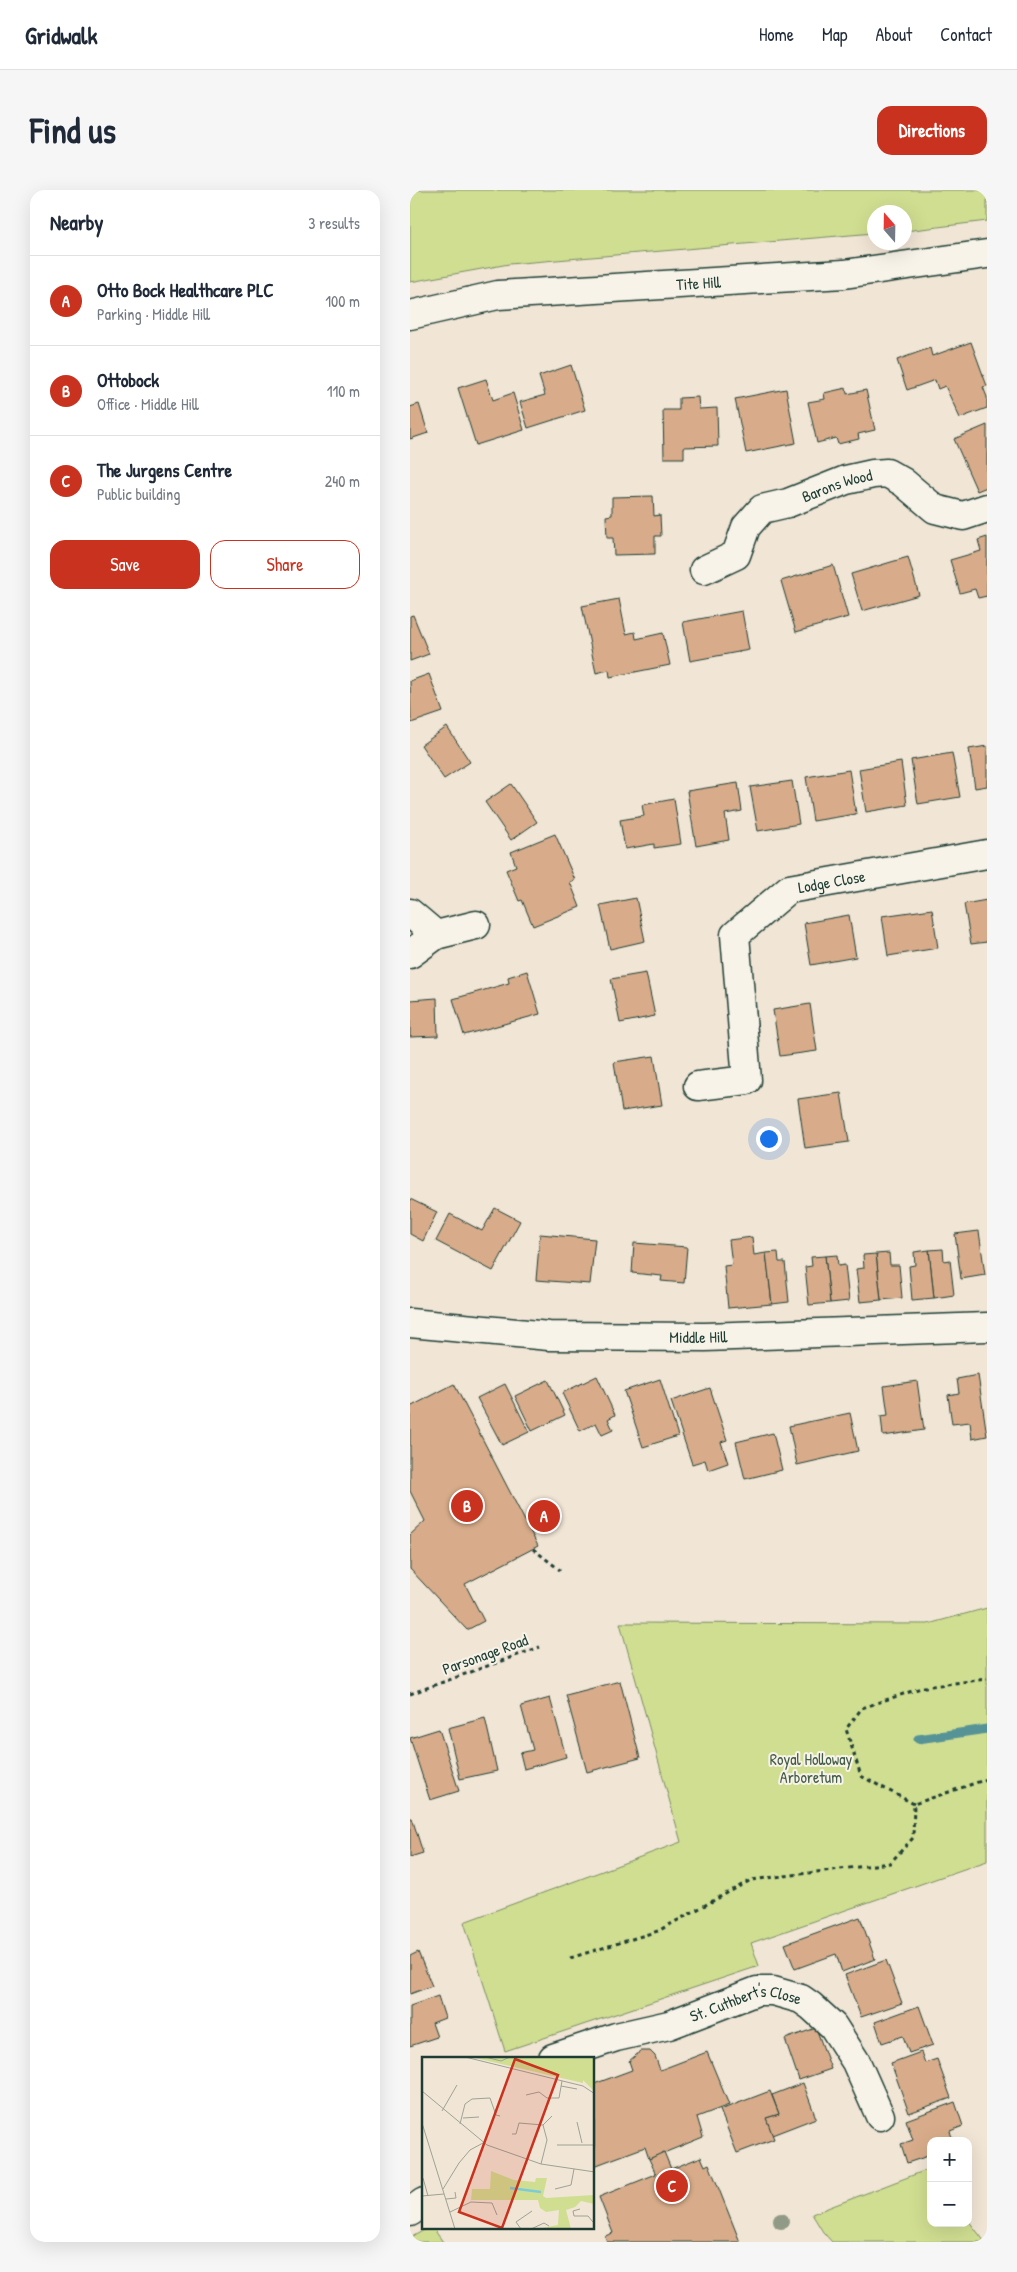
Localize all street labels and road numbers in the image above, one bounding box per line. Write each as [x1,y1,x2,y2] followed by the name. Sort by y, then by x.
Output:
[675,270,721,295] street label: Tite Hill
[798,464,874,507] street label: Barons Wood
[796,865,867,898] street label: Lodge Close
[669,1325,728,1348] street label: Middle Hill
[439,1628,531,1680] street label: Parsonage Road
[686,1980,805,2027] street label: St. Cuthbert's Close

